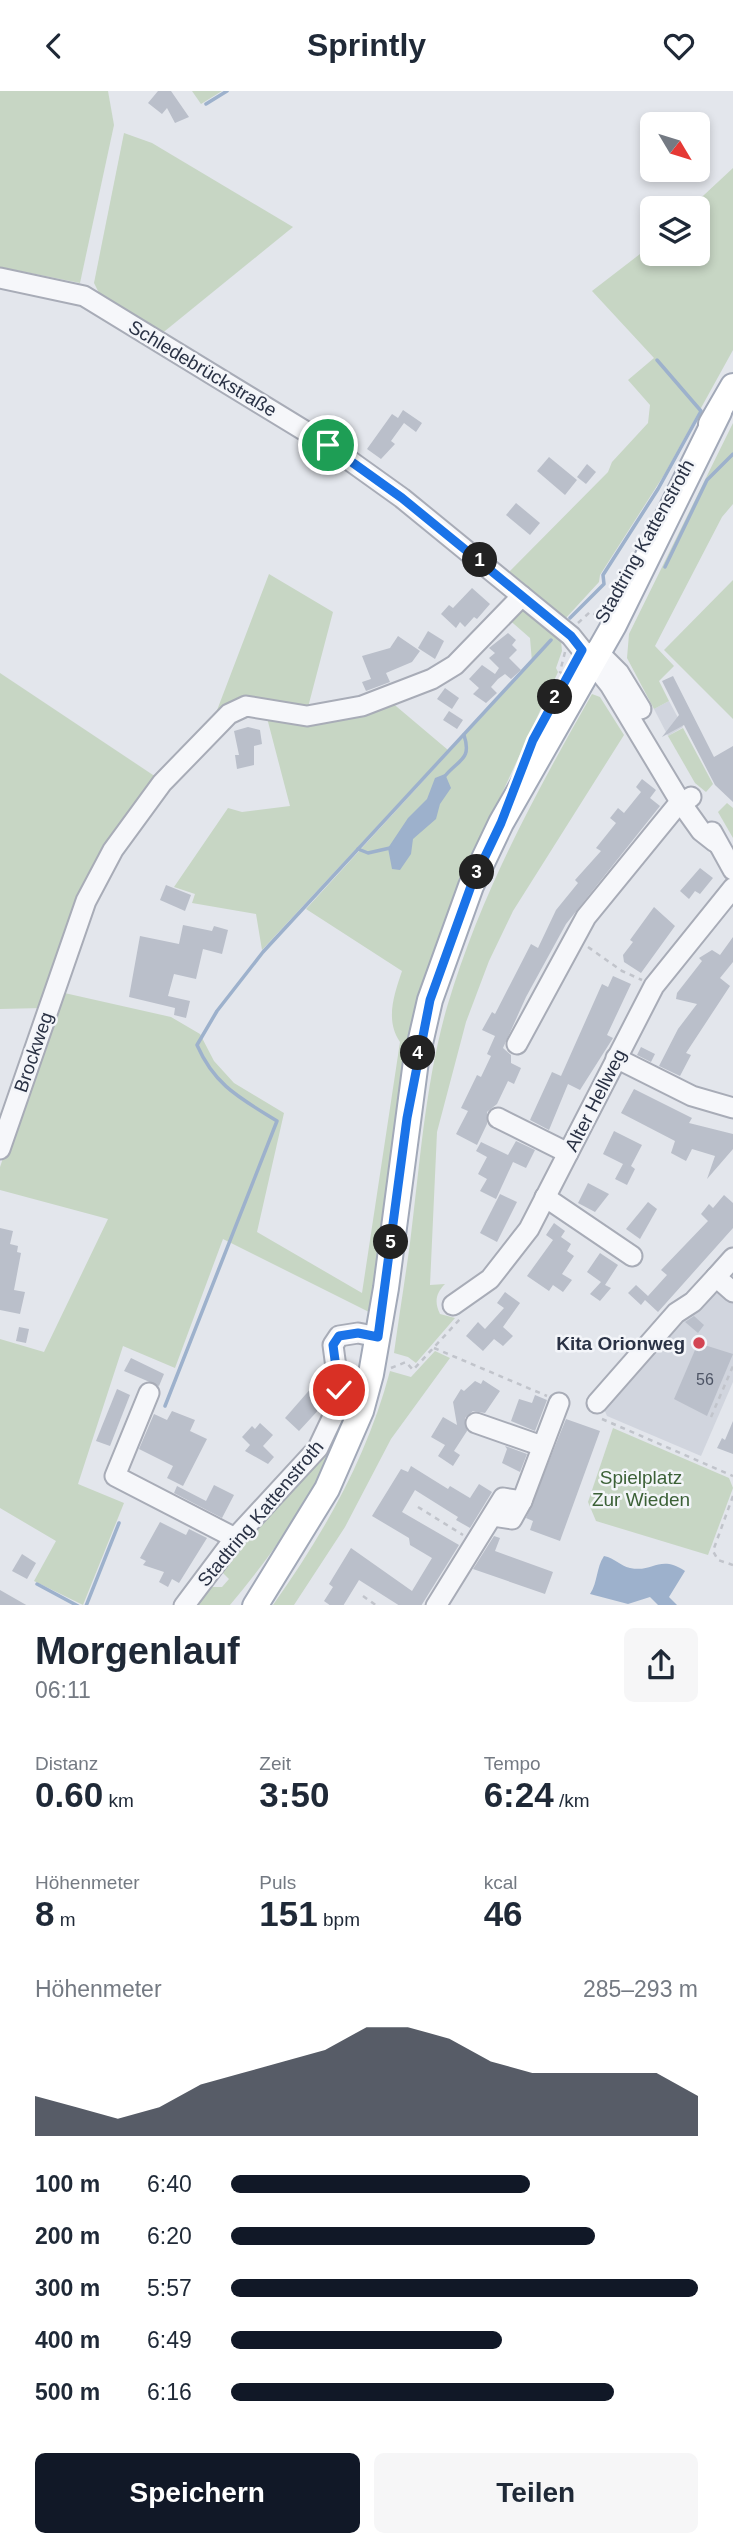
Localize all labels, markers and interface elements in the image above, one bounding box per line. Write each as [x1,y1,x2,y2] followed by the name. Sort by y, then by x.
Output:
[35,27,73,65] icon: back
[307,27,426,63] text: Sprintly
[660,27,698,65] icon: heart
[640,112,710,182] north arrow
[640,112,710,266] map controls
[640,196,710,266] button: layers
[125,316,281,421] street label: Schledebrückstraße
[298,415,358,475] pin
[309,426,347,464] icon: arrive
[591,456,698,627] street label: Stadtring Kattenstroth
[462,543,498,577] pin: 1
[474,549,485,570] text: 1
[538,679,572,715] pin: 2
[549,686,560,707] text: 2
[460,855,494,889] pin: 3
[471,861,482,882] text: 3
[10,1009,57,1095] street label: Brockweg
[400,1035,436,1070] pin: 4
[412,1042,423,1063] text: 4
[561,1046,630,1155] street label: Alter Hellweg
[374,1225,408,1259] pin: 5
[385,1231,396,1252] text: 5
[556,1333,685,1354] place label: Kita Orionweg
[691,1335,707,1351] marker: Kita Orionweg
[309,1360,369,1420] pin
[320,1371,358,1409] icon: check
[696,1371,714,1388] house number: 56
[193,1436,327,1590] street label: Stadtring Kattenstroth
[592,1467,690,1510] park label: Spielplatz Zur Wieden
[624,1628,698,1702] button: share
[35,1630,240,1672] text: Morgenlauf
[35,1677,91,1703] text: 06:11
[35,1753,98,1774] text: Distanz
[259,1753,291,1774] text: Zeit
[484,1753,541,1774] text: Tempo
[35,1775,103,1814] text: 0.60
[259,1775,329,1814] text: 3:50
[484,1775,554,1814] text: 6:24
[103,1790,134,1811] text: km
[554,1790,590,1811] text: /km
[35,1872,140,1893] text: Höhenmeter
[259,1872,296,1893] text: Puls
[484,1872,517,1893] text: kcal
[35,1894,54,1933] text: 8
[259,1894,318,1933] text: 151
[484,1894,523,1933] text: 46
[54,1909,76,1930] text: m
[318,1909,360,1930] text: bpm
[35,1976,162,2002] text: Höhenmeter
[583,1976,698,2002] text: 285–293 m
[35,2171,100,2197] text: 100 m
[147,2171,192,2197] text: 6:40
[35,2223,100,2249] text: 200 m
[147,2223,192,2249] text: 6:20
[35,2275,100,2301] text: 300 m
[147,2275,192,2301] text: 5:57
[35,2327,100,2353] text: 400 m
[147,2327,192,2353] text: 6:49
[35,2379,100,2405] text: 500 m
[147,2379,192,2405] text: 6:16
[35,2453,360,2533] button: Speichern
[374,2453,698,2533] button: Teilen

